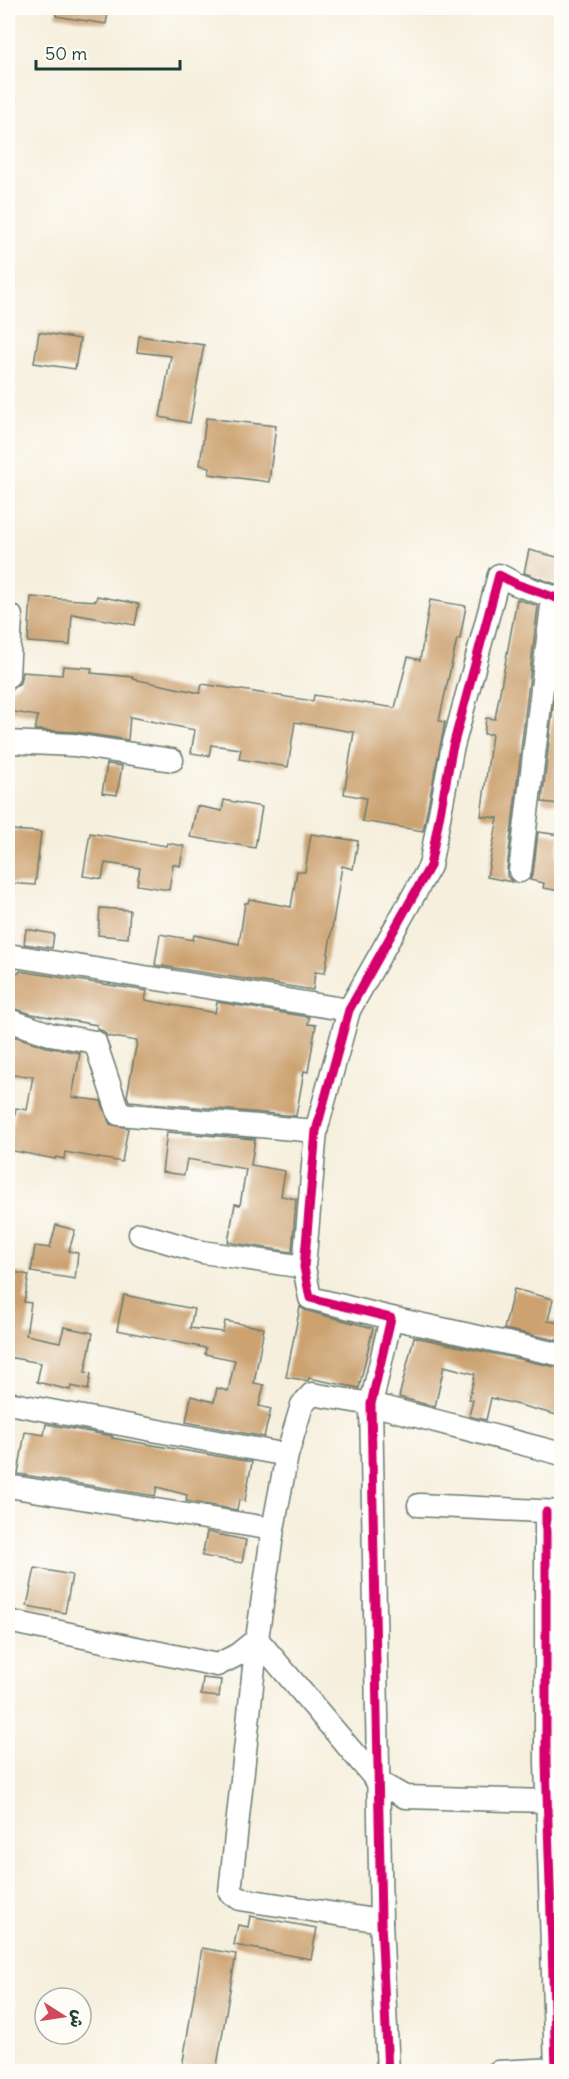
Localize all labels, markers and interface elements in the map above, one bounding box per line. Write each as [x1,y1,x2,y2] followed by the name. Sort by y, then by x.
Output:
[36,33,180,71] scale bar
[45,42,87,65] text: 50 m
[33,1986,93,2046] north arrow
[66,2008,89,2030] text: ش

